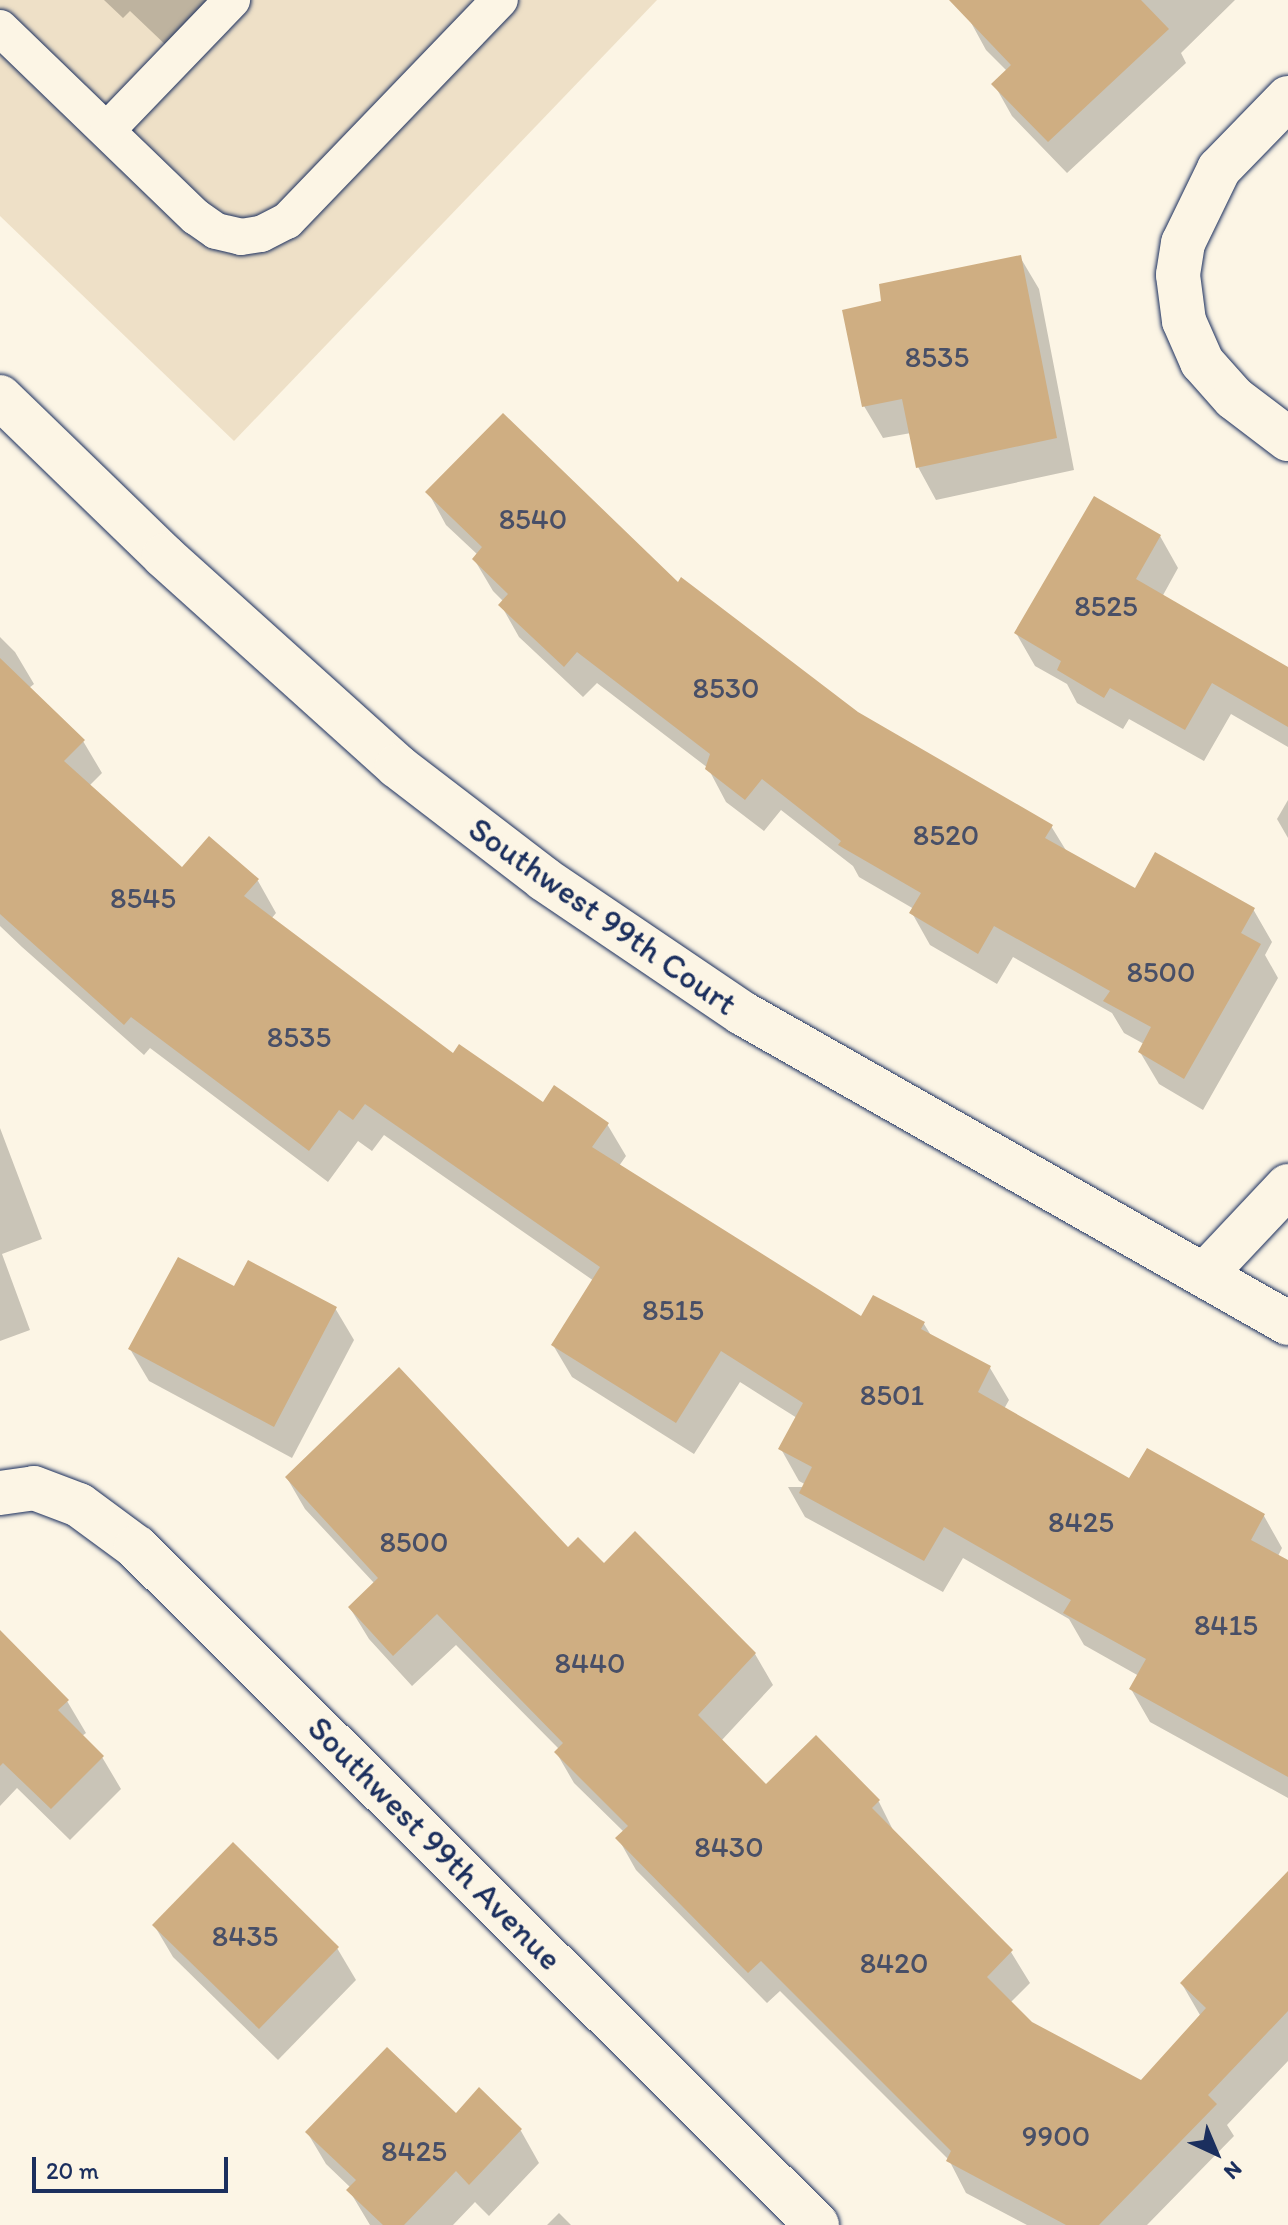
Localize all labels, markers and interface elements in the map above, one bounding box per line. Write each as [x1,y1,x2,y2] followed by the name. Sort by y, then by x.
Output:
[905,339,969,375] house number: 8535
[499,501,567,537] house number: 8540
[1074,588,1138,624] house number: 8525
[692,670,760,706] house number: 8530
[461,808,745,1024] street label: Southwest 99th Court
[913,817,979,853] house number: 8520
[110,880,176,916] house number: 8545
[1126,954,1196,990] house number: 8500
[267,1019,331,1055] house number: 8535
[642,1292,704,1328] house number: 8515
[860,1377,924,1413] house number: 8501
[1048,1504,1114,1540] house number: 8425
[379,1524,449,1560] house number: 8500
[1194,1607,1258,1643] house number: 8415
[555,1645,625,1681] house number: 8440
[300,1708,570,1978] street label: Southwest 99th Avenue
[694,1829,764,1865] house number: 8430
[212,1918,278,1954] house number: 8435
[860,1945,928,1981] house number: 8420
[1176,2113,1256,2193] north arrow
[1022,2118,1090,2154] house number: 9900
[381,2133,447,2169] house number: 8425
[36,2141,232,2191] scale bar
[46,2156,99,2185] text: 20 m
[1218,2156,1248,2185] text: N

